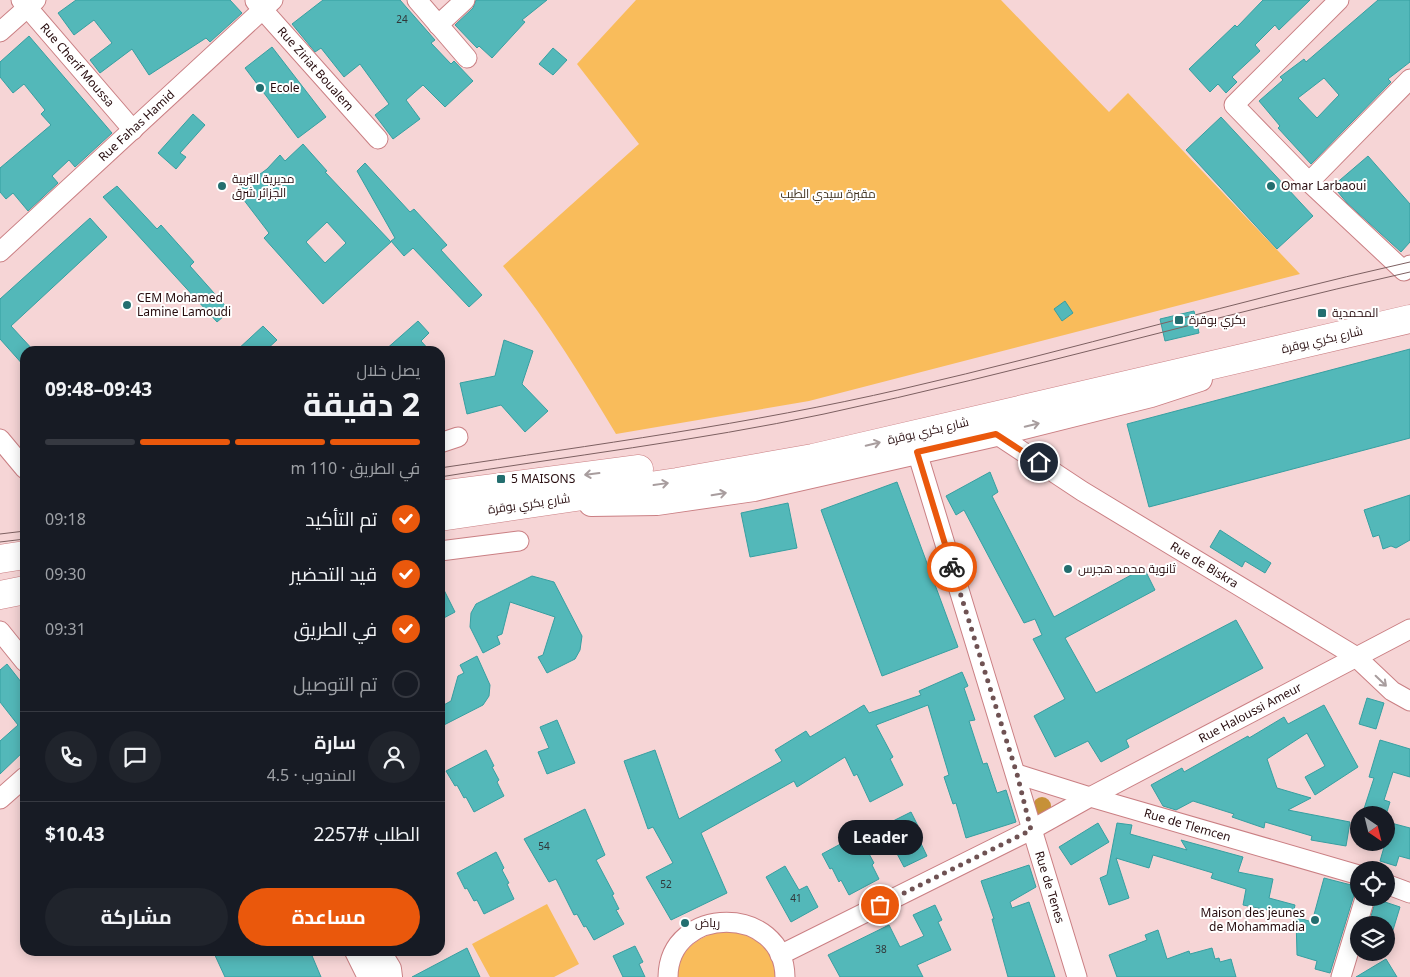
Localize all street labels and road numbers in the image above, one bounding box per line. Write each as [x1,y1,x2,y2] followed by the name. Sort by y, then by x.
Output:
[37,19,118,110] street label: Rue Cherif Moussa
[274,23,358,114] street label: Rue Ziriat Boualem
[95,86,178,165] street label: Rue Fahas Hamid
[1280,322,1365,359] street label: شارع بكري بوقرة
[886,413,971,450] street label: شارع بكري بوقرة
[487,489,572,520] street label: شارع بكري بوقرة
[1167,537,1242,592] street label: Rue de Biskra
[1196,678,1304,746] street label: Rue Haloussi Ameur
[1142,804,1233,845] street label: Rue de Tlemcen
[1031,849,1069,926] street label: Rue de Tenes

